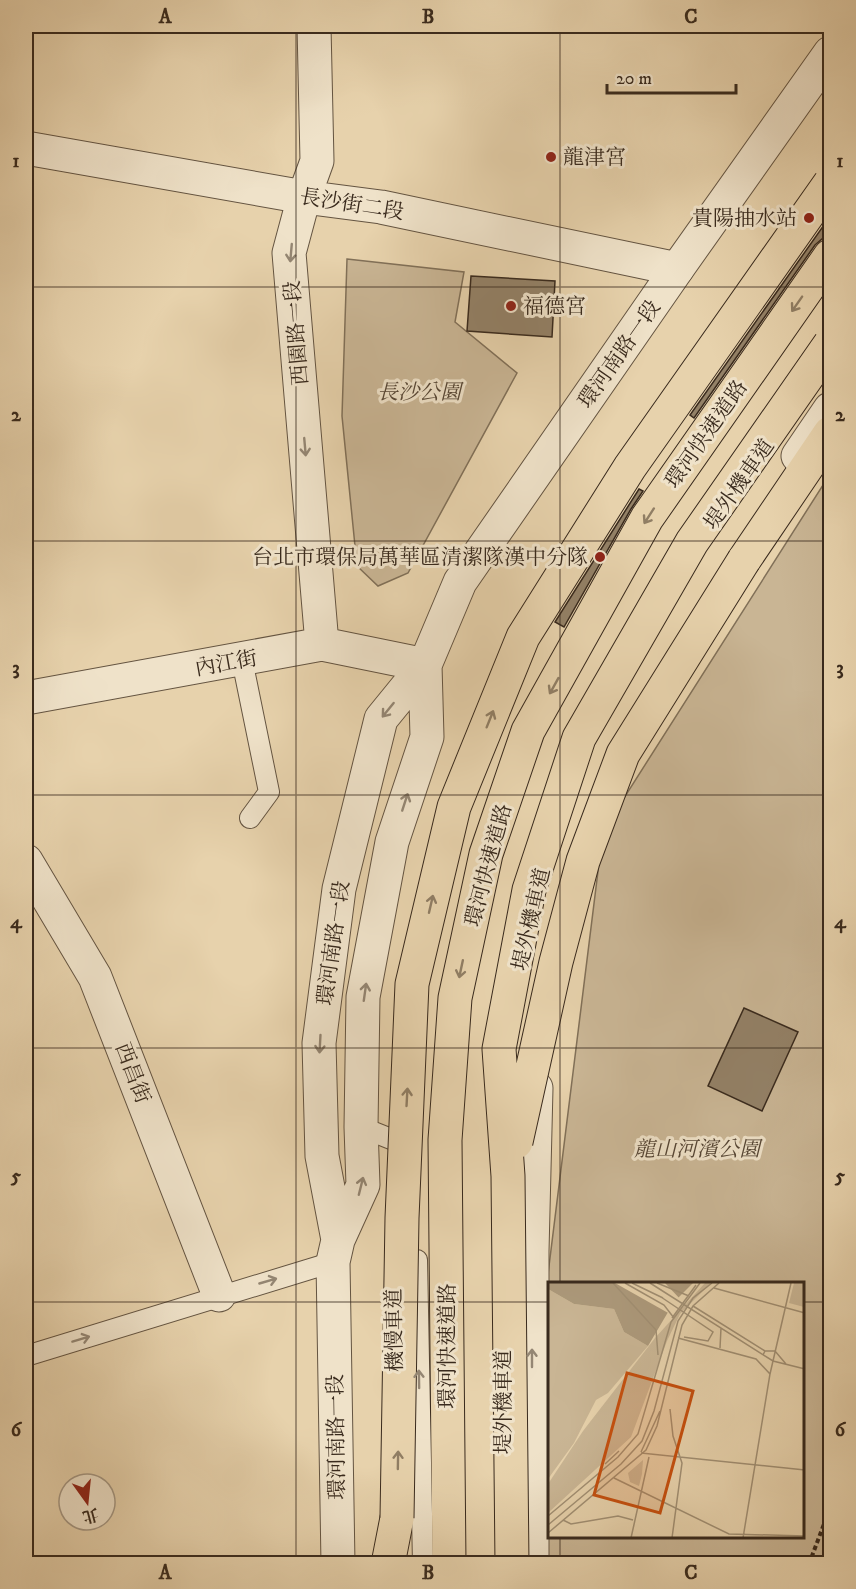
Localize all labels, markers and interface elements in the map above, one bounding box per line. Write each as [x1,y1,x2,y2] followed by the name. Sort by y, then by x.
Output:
[158,5,173,30] text: A
[422,5,434,30] text: B
[684,5,698,30] text: C
[607,57,736,95] scale bar
[616,68,652,90] text: 20 m
[563,145,626,171] place label: 龍津宮
[12,149,20,174] text: 1
[836,149,844,174] text: 1
[544,150,558,164] marker: 龍津宮
[298,184,406,226] street label: 長沙街二段
[692,206,797,232] place label: 貴陽抽水站
[802,211,816,225] marker: 貴陽抽水站
[285,243,296,263] one-way arrow
[279,279,315,386] street label: 西園路一段
[523,294,586,320] place label: 福德宮
[573,296,667,414] street label: 環河南路一段
[791,296,803,312] one-way arrow
[504,299,518,313] marker: 福德宮
[660,376,754,494] street label: 環河快速道路
[377,380,464,406] park label: 長沙公園
[11,403,22,428] text: 2
[835,403,846,428] text: 2
[699,434,781,535] street label: 堤外機車道
[300,437,311,457] one-way arrow
[643,507,655,523] one-way arrow
[252,545,588,571] place label: 台北市環保局萬華區清潔隊漢中分隊
[593,550,607,564] marker: 台北市環保局萬華區清潔隊漢中分隊
[193,646,259,682] street label: 內江街
[12,656,20,681] text: 3
[836,656,844,681] text: 3
[548,676,559,694] one-way arrow
[382,702,395,718] one-way arrow
[485,710,496,729] one-way arrow
[400,793,411,812] one-way arrow
[460,801,518,929] street label: 環河快速道路
[507,865,556,973] street label: 堤外機車道
[312,879,356,1007] street label: 環河南路一段
[425,895,437,914] one-way arrow
[10,910,23,935] text: 4
[834,910,847,935] text: 4
[455,959,466,979] one-way arrow
[359,983,370,1003] one-way arrow
[315,1033,326,1053] one-way arrow
[109,1039,155,1107] street label: 西昌街
[401,1088,412,1108] one-way arrow
[634,1137,763,1163] park label: 龍山河濱公園
[10,1164,21,1189] text: 5
[834,1164,845,1189] text: 5
[356,1177,367,1196] one-way arrow
[258,1275,277,1286] one-way arrow
[548,1282,805,1538] inset map
[435,1283,461,1409] street label: 環河快速道路
[381,1288,409,1372] street label: 機慢車道
[71,1333,90,1344] one-way arrow
[526,1349,538,1369] one-way arrow
[491,1350,517,1455] street label: 堤外機車道
[413,1370,425,1390] one-way arrow
[323,1374,351,1500] street label: 環河南路一段
[11,1418,23,1443] text: 6
[835,1418,847,1443] text: 6
[392,1450,404,1470] one-way arrow
[57,1472,117,1532] north arrow
[80,1504,101,1527] text: 北
[158,1561,173,1586] text: A
[422,1561,434,1586] text: B
[684,1561,698,1586] text: C

